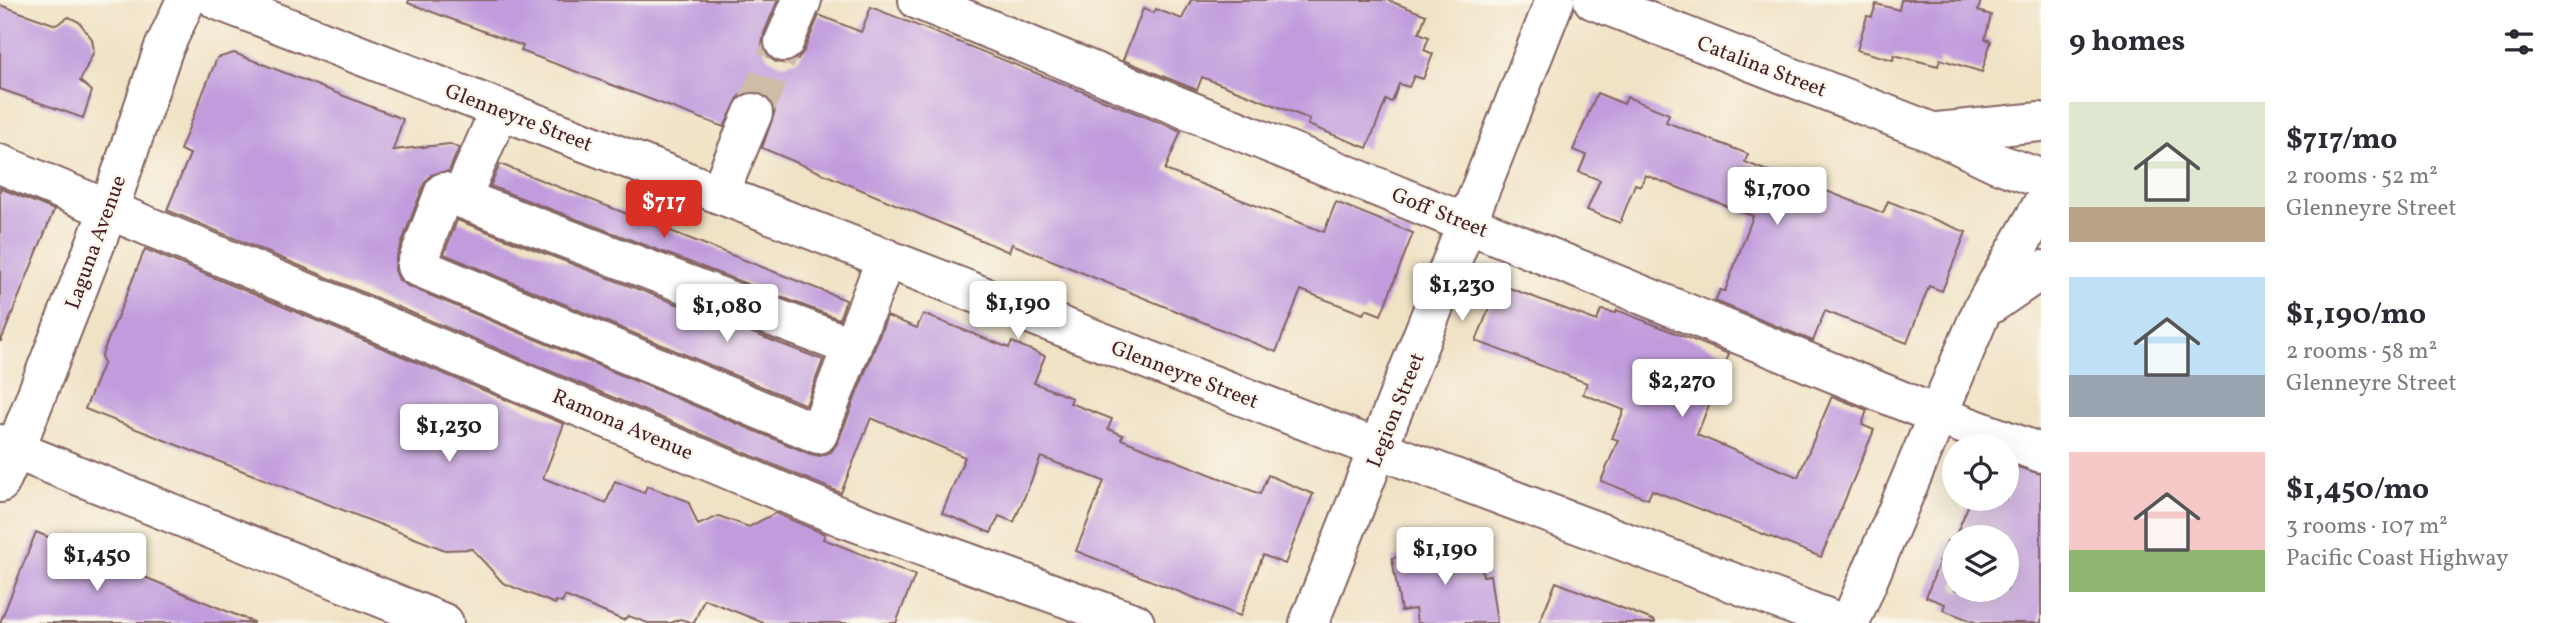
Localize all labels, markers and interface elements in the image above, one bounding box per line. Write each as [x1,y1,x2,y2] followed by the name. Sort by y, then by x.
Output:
[2069,21,2185,63] text: 9 homes
[2500,23,2538,61] icon: filters
[1693,29,1830,105] street label: Catalina Street
[441,77,596,160] street label: Glenneyre Street
[2286,119,2397,161] text: $717/mo
[2125,130,2209,214] icon: home
[2286,161,2438,193] text: 2 rooms · 52 m²
[1720,168,1834,227] pin: $1,700
[59,171,134,314] street label: Laguna Avenue
[1744,174,1810,206] text: $1,700
[623,180,705,240] pin: $717
[1387,181,1492,246] street label: Goff Street
[642,187,686,219] text: $717
[2286,193,2457,225] text: Glenneyre Street
[1405,264,1519,323] pin: $1,230
[1429,270,1495,302] text: $1,230
[961,282,1075,341] pin: $1,190
[670,284,784,344] pin: $1,080
[985,288,1051,320] text: $1,190
[692,291,762,323] text: $1,080
[2286,294,2426,336] text: $1,190/mo
[2125,305,2209,389] icon: home
[1107,334,1262,417] street label: Glenneyre Street
[2286,336,2437,368] text: 2 rooms · 58 m²
[1360,349,1433,472] street label: Legion Street
[1625,360,1739,419] pin: $2,270
[1648,366,1716,398] text: $2,270
[2286,368,2457,400] text: Glenneyre Street
[547,383,697,468] street label: Ramona Avenue
[392,405,506,464] pin: $1,230
[416,411,482,443] text: $1,230
[1942,434,2019,602] map controls
[1942,434,2019,511] button: locate
[2286,469,2429,511] text: $1,450/mo
[2125,480,2209,564] icon: home
[2286,511,2448,543] text: 3 rooms · 107 m²
[1942,525,2019,602] button: layers
[1388,528,1502,587] pin: $1,190
[40,534,154,593] pin: $1,450
[1412,534,1478,566] text: $1,190
[63,540,131,572] text: $1,450
[2286,543,2508,575] text: Pacific Coast Highway

